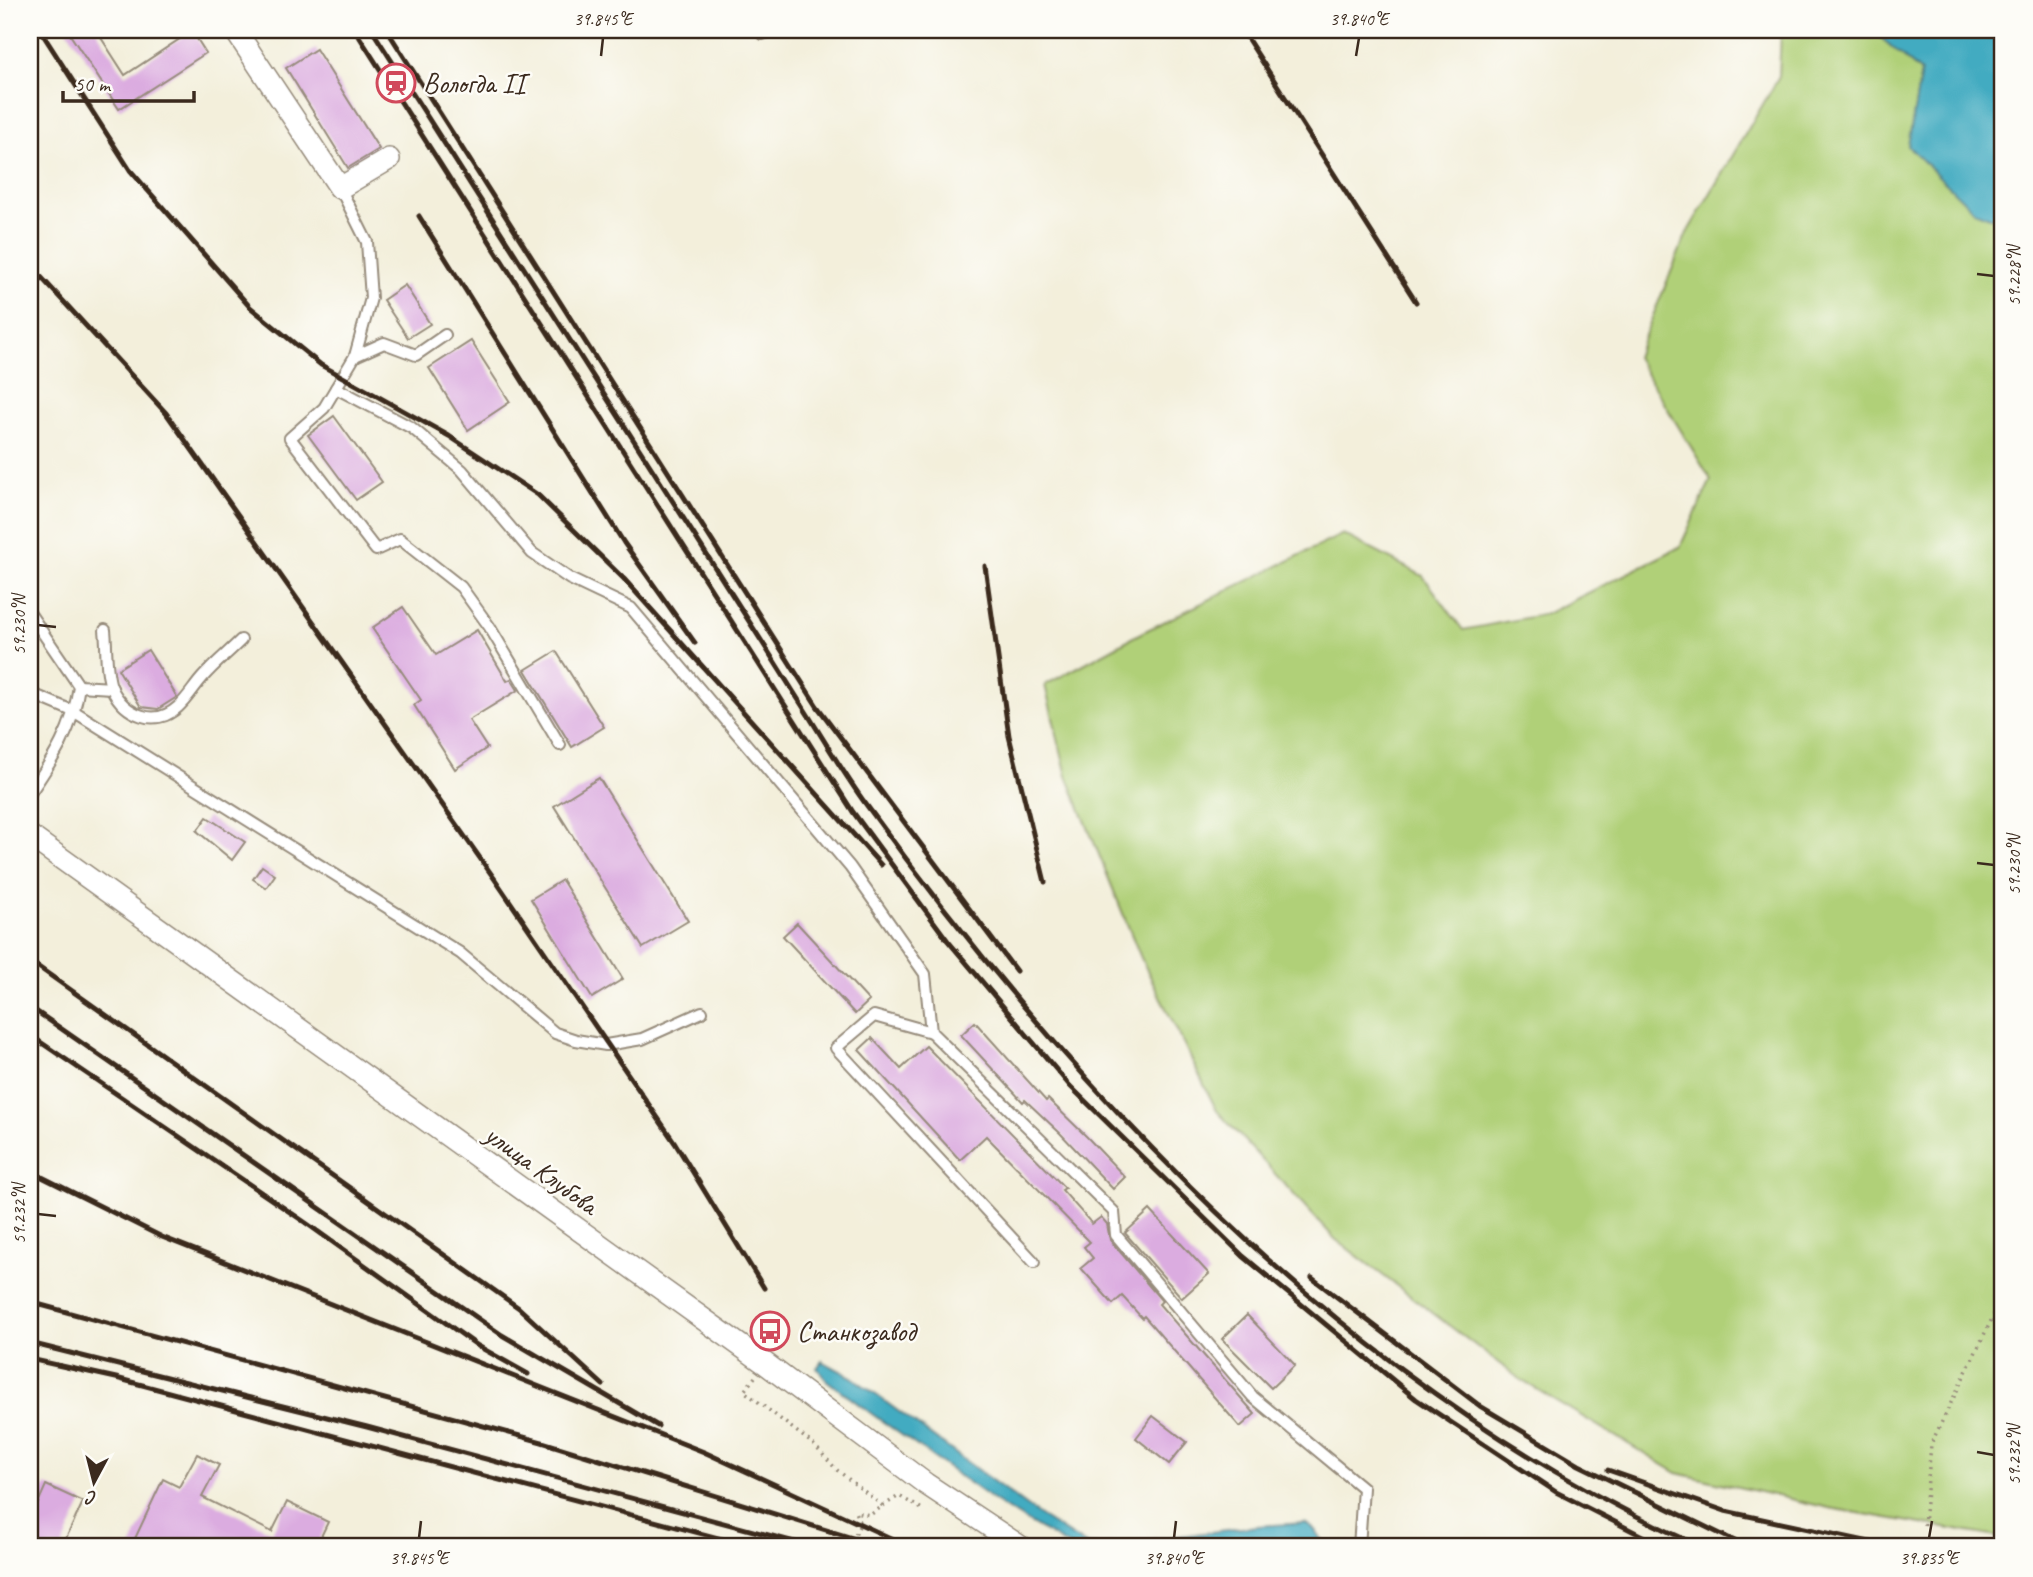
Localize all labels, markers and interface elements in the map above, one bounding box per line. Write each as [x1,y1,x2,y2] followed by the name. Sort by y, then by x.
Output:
[574,8,635,30] text: 39.845°E
[1330,8,1391,30] text: 39.840°E
[63,60,194,104] scale bar
[375,62,417,104] station icon: Вологда II
[423,66,531,101] place label: Вологда II
[74,71,112,97] text: 50 m
[2003,243,2025,306] text: 59.228°N
[8,592,30,655] text: 59.230°N
[2003,832,2025,895] text: 59.230°N
[477,1116,607,1224] street label: улица Клубова
[8,1181,30,1244] text: 59.232°N
[749,1310,791,1352] bus stop icon: Станкозавод
[797,1314,918,1350] place label: Станкозавод
[2003,1422,2025,1485] text: 59.232°N
[60,1448,130,1518] north arrow
[83,1485,98,1510] text: С
[390,1547,451,1569] text: 39.845°E
[1145,1547,1206,1569] text: 39.840°E
[1900,1547,1961,1569] text: 39.835°E

